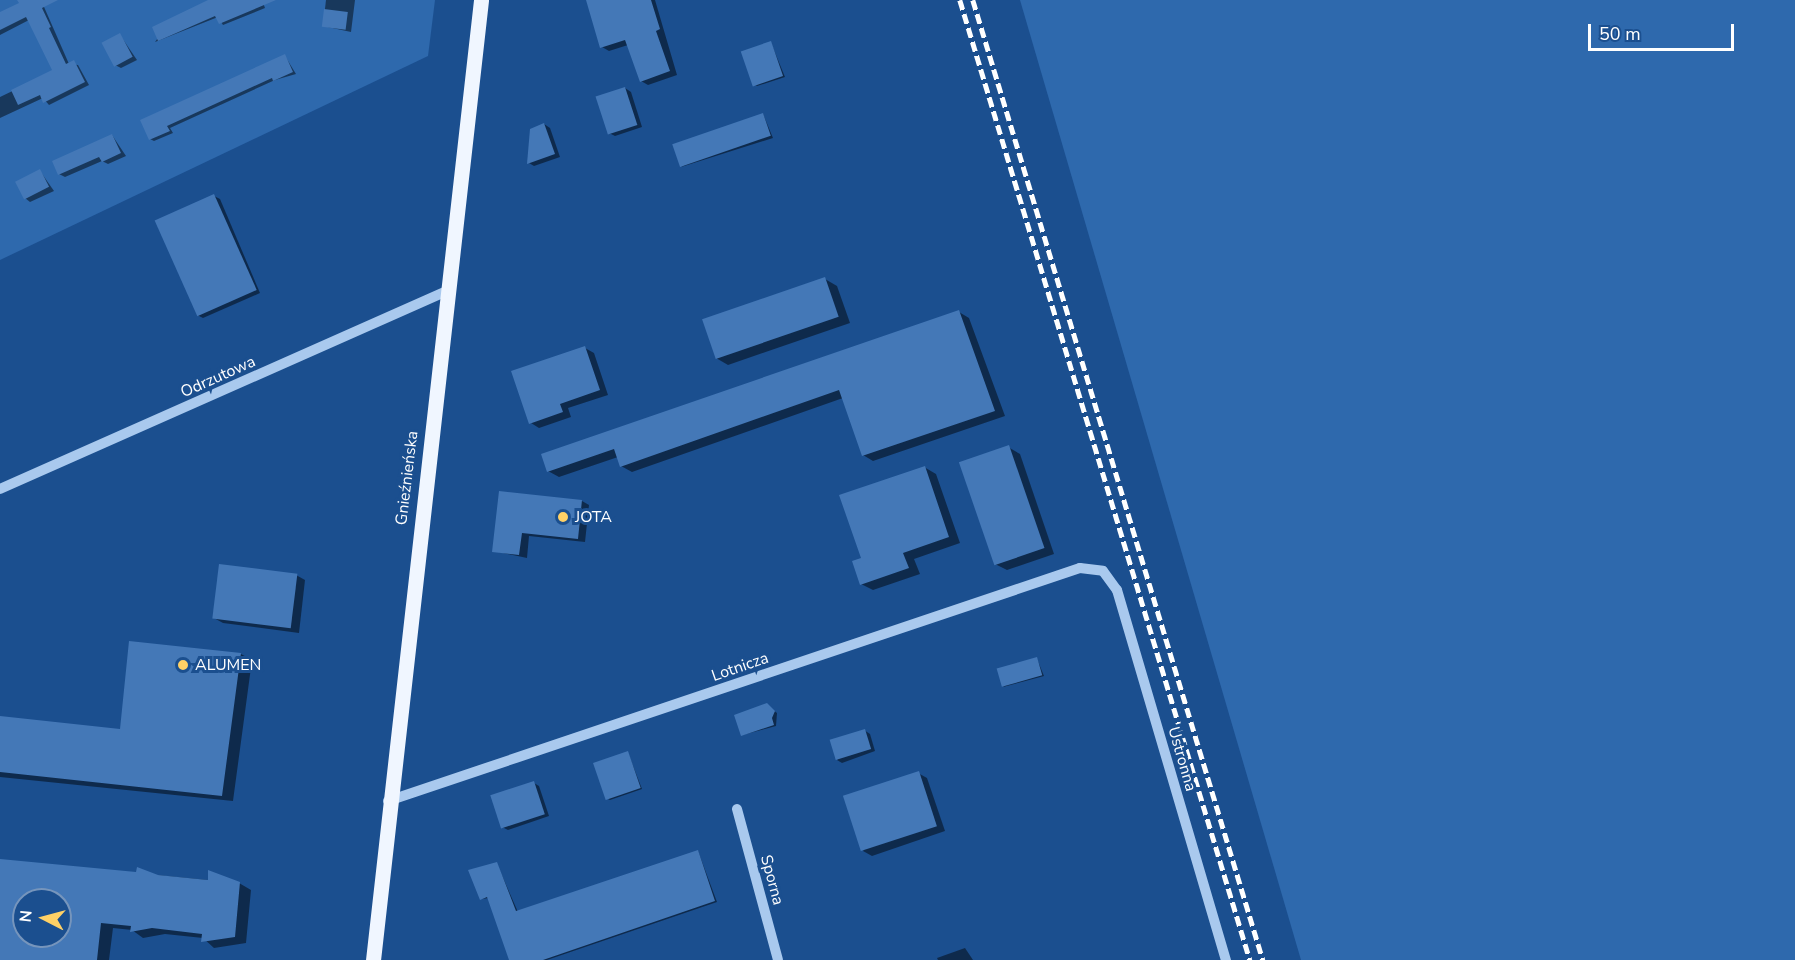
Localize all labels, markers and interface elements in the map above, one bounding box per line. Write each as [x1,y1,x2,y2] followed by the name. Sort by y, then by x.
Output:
[1591,12,1736,50] scale bar
[1599,22,1641,46] text: 50 m
[178,352,258,402] street label: Odrzutowa
[392,430,422,526] street label: Gnieźnieńska
[575,507,612,527] place label: JOTA
[556,510,570,524] marker: JOTA
[709,648,771,686] street label: Lotnicza
[195,655,261,675] place label: ALUMEN
[176,658,190,672] marker: ALUMEN
[1164,725,1200,793] street label: Ustronna
[756,853,788,907] street label: Sporna
[12,888,72,948] north arrow
[15,909,38,923] text: N

